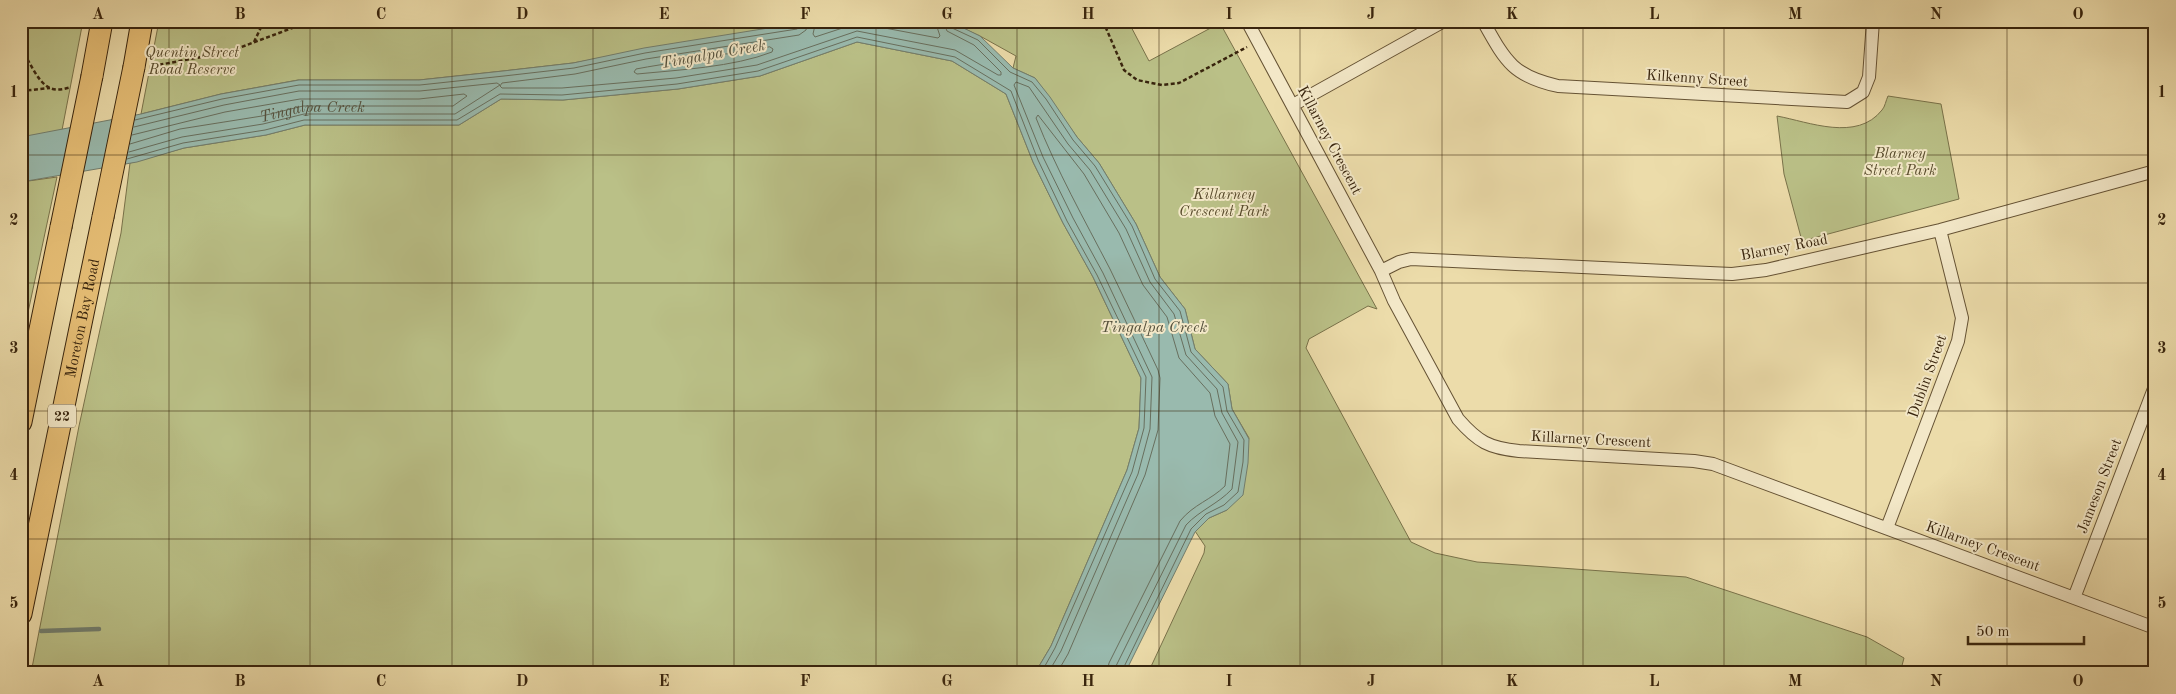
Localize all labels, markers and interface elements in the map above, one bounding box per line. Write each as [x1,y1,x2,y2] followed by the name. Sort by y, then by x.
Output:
[92,7,104,23] text: A
[234,7,246,23] text: B
[376,7,386,23] text: C
[516,7,528,23] text: D
[658,7,670,23] text: E
[800,7,811,23] text: F
[941,7,953,23] text: G
[1081,7,1095,23] text: H
[1225,7,1233,23] text: I
[1367,7,1376,23] text: J
[1506,7,1518,23] text: K
[1649,7,1660,23] text: L
[1788,7,1802,23] text: M
[1930,7,1943,23] text: N
[2072,7,2084,23] text: O
[659,38,767,72] water label: Tingalpa Creek
[145,46,239,78] park label: Quentin Street Road Reserve
[1645,68,1748,91] street label: Kilkenny Street
[1294,84,1364,197] street label: Killarney Crescent
[9,85,19,101] text: 1
[2157,85,2167,101] text: 1
[258,100,365,126] water label: Tingalpa Creek
[1864,147,1936,179] park label: Blarney Street Park
[1179,188,1269,220] park label: Killarney Crescent Park
[9,213,19,229] text: 2
[2157,213,2167,229] text: 2
[1739,233,1829,264] street label: Blarney Road
[64,257,103,379] street label: Moreton Bay Road
[1101,320,1207,336] water label: Tingalpa Creek
[1906,333,1950,420] street label: Dublin Street
[9,341,19,357] text: 3
[2157,341,2167,357] text: 3
[48,404,76,428] road number: 22
[1530,430,1652,451] street label: Killarney Crescent
[2075,437,2125,536] street label: Jameson Street
[9,468,19,484] text: 4
[2157,468,2167,484] text: 4
[1923,520,2042,575] street label: Killarney Crescent
[9,596,19,612] text: 5
[2157,596,2167,612] text: 5
[1968,614,2085,646] scale bar
[1976,625,2010,640] text: 50 m
[92,674,104,690] text: A
[234,674,246,690] text: B
[376,674,386,690] text: C
[516,674,528,690] text: D
[658,674,670,690] text: E
[800,674,811,690] text: F
[941,674,953,690] text: G
[1081,674,1095,690] text: H
[1225,674,1233,690] text: I
[1367,674,1376,690] text: J
[1506,674,1518,690] text: K
[1649,674,1660,690] text: L
[1788,674,1802,690] text: M
[1930,674,1943,690] text: N
[2072,674,2084,690] text: O

